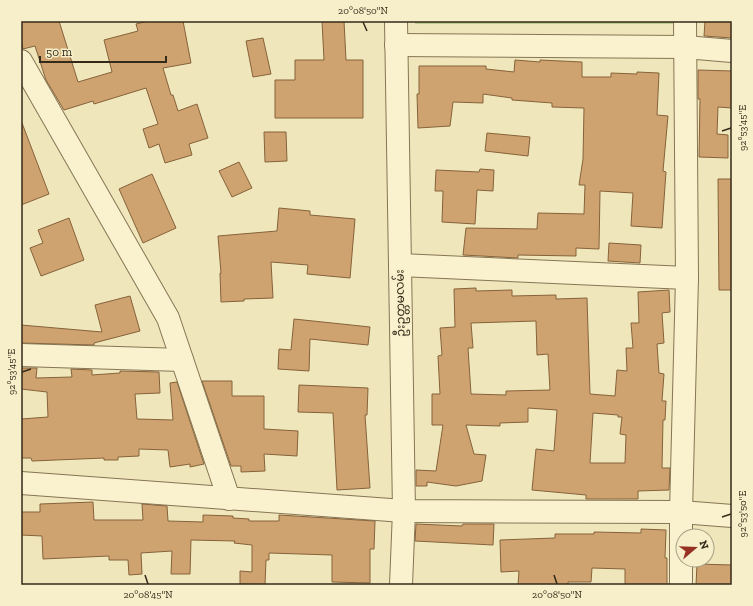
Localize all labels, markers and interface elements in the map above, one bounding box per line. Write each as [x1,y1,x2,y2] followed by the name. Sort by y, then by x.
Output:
[338,5,389,17] text: 20°08'50"N
[40,38,166,64] scale bar
[46,45,73,59] text: 50 m
[737,105,749,151] text: 92°53'45"E
[390,269,411,337] street label: ဦးဥတ္တမလမ်း
[6,349,18,395] text: 92°53'45"E
[737,490,749,537] text: 92°53'50"E
[675,528,715,568] north arrow
[696,539,712,552] text: N
[123,589,173,601] text: 20°08'45"N
[532,589,583,601] text: 20°08'50"N

